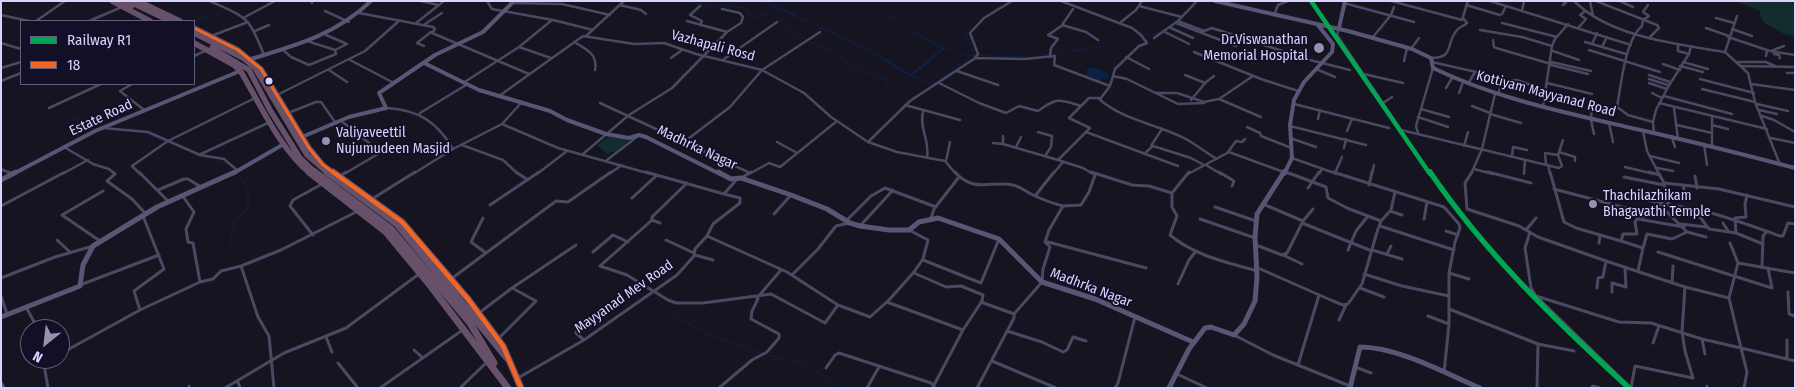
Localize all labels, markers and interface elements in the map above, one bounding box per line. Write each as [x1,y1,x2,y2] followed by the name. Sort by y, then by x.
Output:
[20,20,195,85] legend
[669,27,757,65] street label: Vazhapali Rosd
[67,31,131,49] text: Railway R1
[1203,32,1308,64] place label: Dr.Viswanathan Memorial Hospital
[1312,41,1326,55] marker: Dr.Viswanathan Memorial Hospital
[67,56,80,74] text: 18
[1474,67,1618,121] street label: Kottiyam Mayyanad Road
[264,76,274,86] unlabelled marker
[67,96,135,140] street label: Estate Road
[654,122,740,174] street label: Madhrka Nagar
[336,125,450,158] place label: Valiyaveettil Nujumudeen Masjid
[320,135,332,147] marker: Valiyaveettil Nujumudeen Masjid
[1603,188,1711,220] place label: Thachilazhikam Bhagavathi Temple
[1587,198,1599,210] marker: Thachilazhikam Bhagavathi Temple
[572,257,676,337] street label: Mayyanad Mev Road
[1048,265,1134,311] street label: Madhrka Nagar
[20,319,70,369] north arrow
[30,347,46,366] text: N

